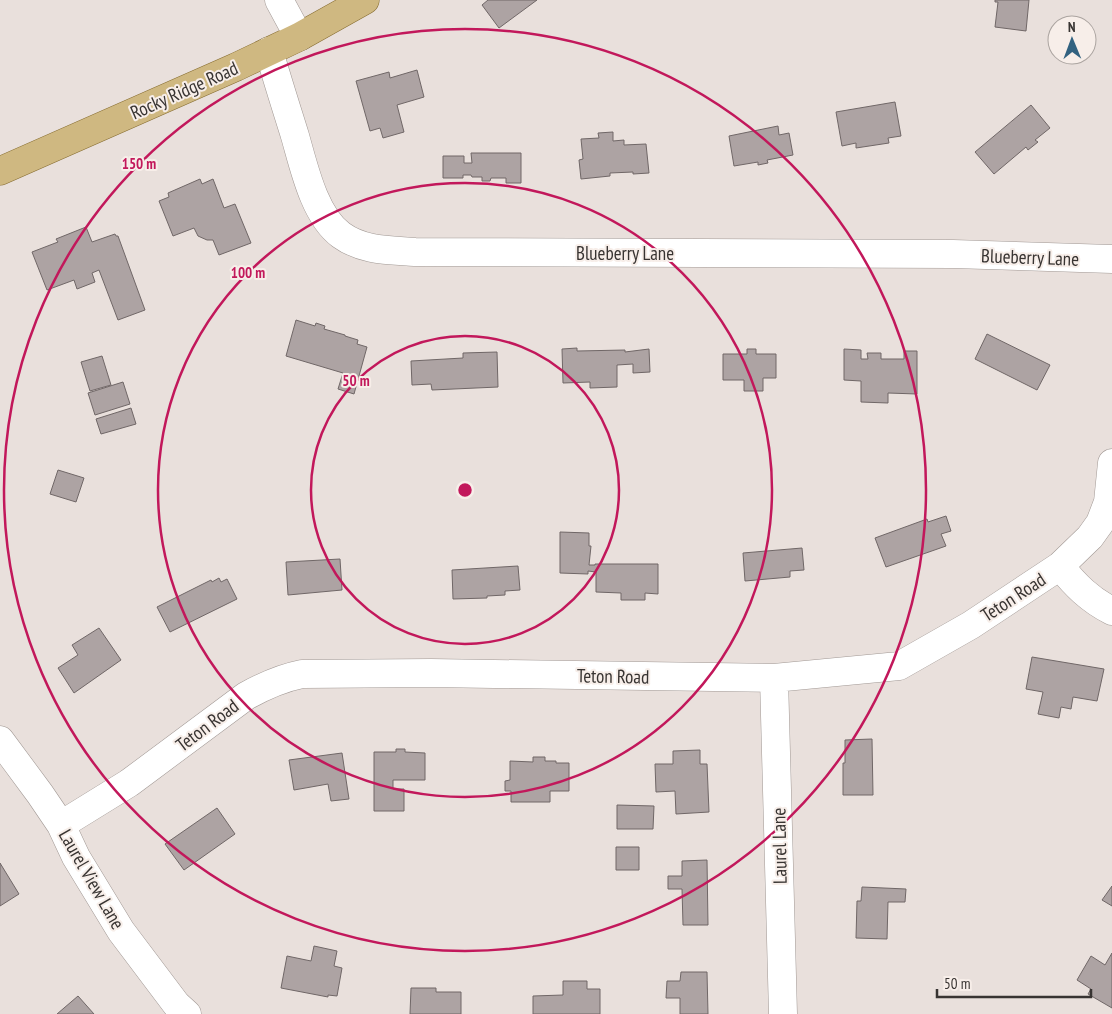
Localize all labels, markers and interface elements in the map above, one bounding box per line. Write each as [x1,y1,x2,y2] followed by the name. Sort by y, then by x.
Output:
[1047,15,1097,65] north arrow
[1068,18,1076,36] text: N
[126,56,242,124] street label: Rocky Ridge Road
[122,154,156,173] text: 150 m
[576,241,674,265] street label: Blueberry Lane
[981,243,1080,271] street label: Blueberry Lane
[231,263,265,282] text: 100 m
[342,371,370,390] text: 50 m
[456,481,474,499] centre of rings
[976,567,1050,627] street label: Teton Road
[577,663,649,689] street label: Teton Road
[171,694,243,756] street label: Teton Road
[766,807,792,884] street label: Laurel Lane
[54,825,130,933] street label: Laurel View Lane
[937,966,1091,998] scale bar
[944,974,970,993] text: 50 m

